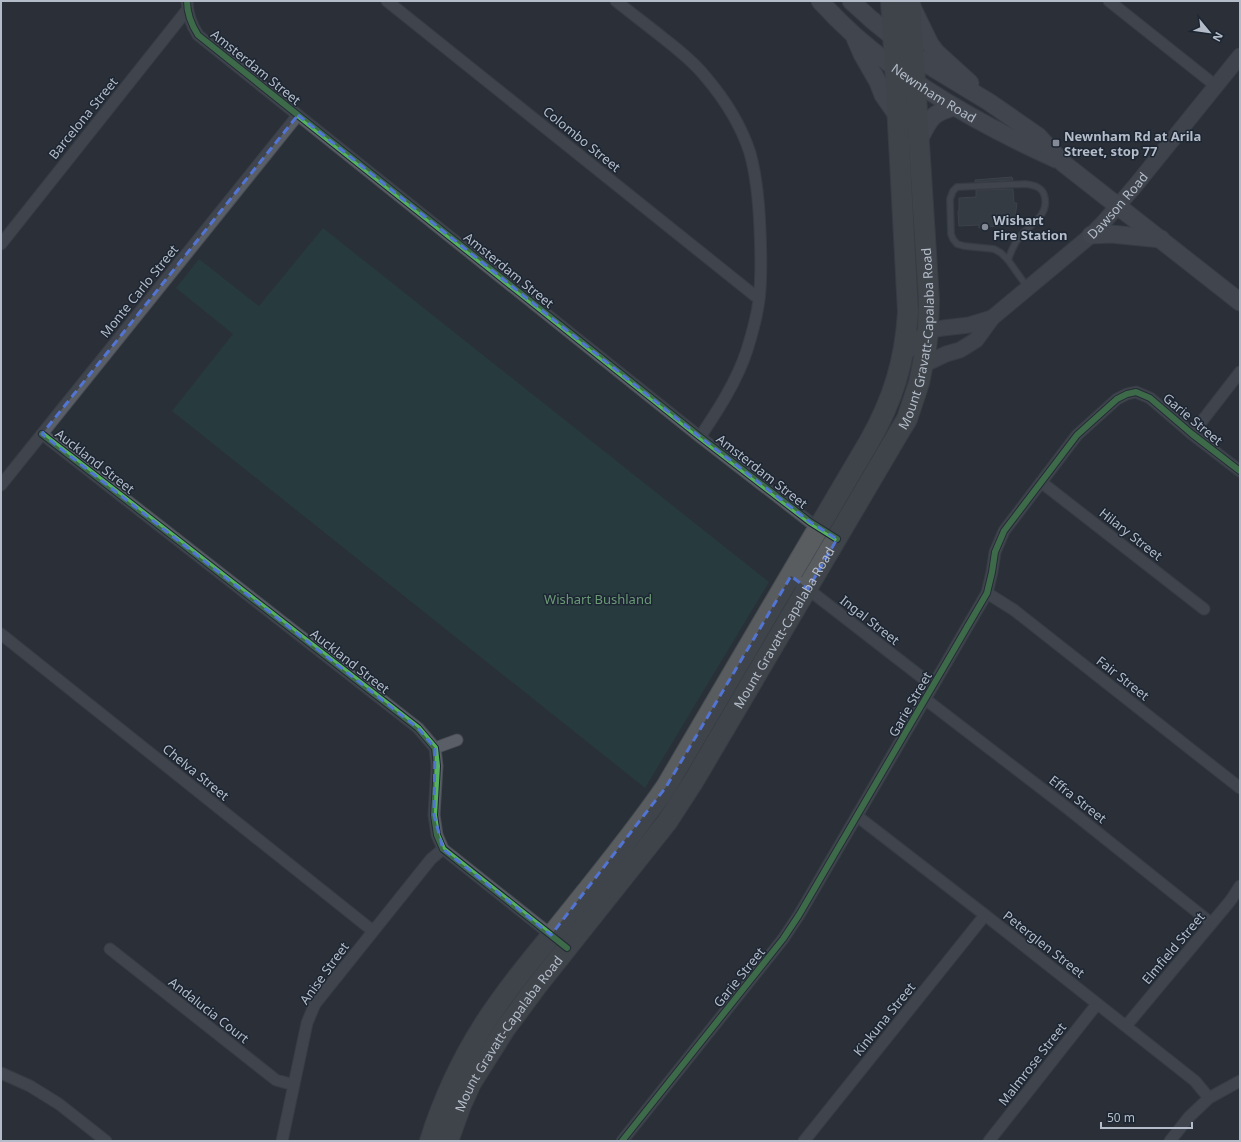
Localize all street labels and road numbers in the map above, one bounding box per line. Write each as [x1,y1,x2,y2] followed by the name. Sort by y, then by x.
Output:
[207,25,305,109] street label: Amsterdam Street
[888,59,980,127] street label: Newnham Road
[44,73,122,163] street label: Barcelona Street
[539,102,625,176] street label: Colombo Street
[1083,168,1152,243] street label: Dawson Road
[460,228,558,312] street label: Amsterdam Street
[96,240,182,341] street label: Monte Carlo Street
[894,247,938,433] street label: Mount Gravatt-Capalaba Road
[1159,389,1227,449] street label: Garie Street
[52,424,139,498] street label: Auckland Street
[713,430,811,512] street label: Amsterdam Street
[1096,504,1166,564] street label: Hilary Street
[729,544,839,712] street label: Mount Gravatt-Capalaba Road
[837,591,904,649] street label: Ingal Street
[307,624,394,698] street label: Auckland Street
[1093,652,1153,704] street label: Fair Street
[884,668,936,740] street label: Garie Street
[159,740,233,805] street label: Chelva Street
[1046,771,1111,827] street label: Effra Street
[1000,906,1089,982] street label: Peterglen Street
[1138,908,1209,988] street label: Elmfield Street
[295,938,353,1008] street label: Anise Street
[709,943,769,1011] street label: Garie Street
[450,952,567,1114] street label: Mount Gravatt-Capalaba Road
[165,973,253,1047] street label: Andalucia Court
[849,978,919,1059] street label: Kinkuna Street
[994,1019,1070,1109] street label: Malmrose Street

